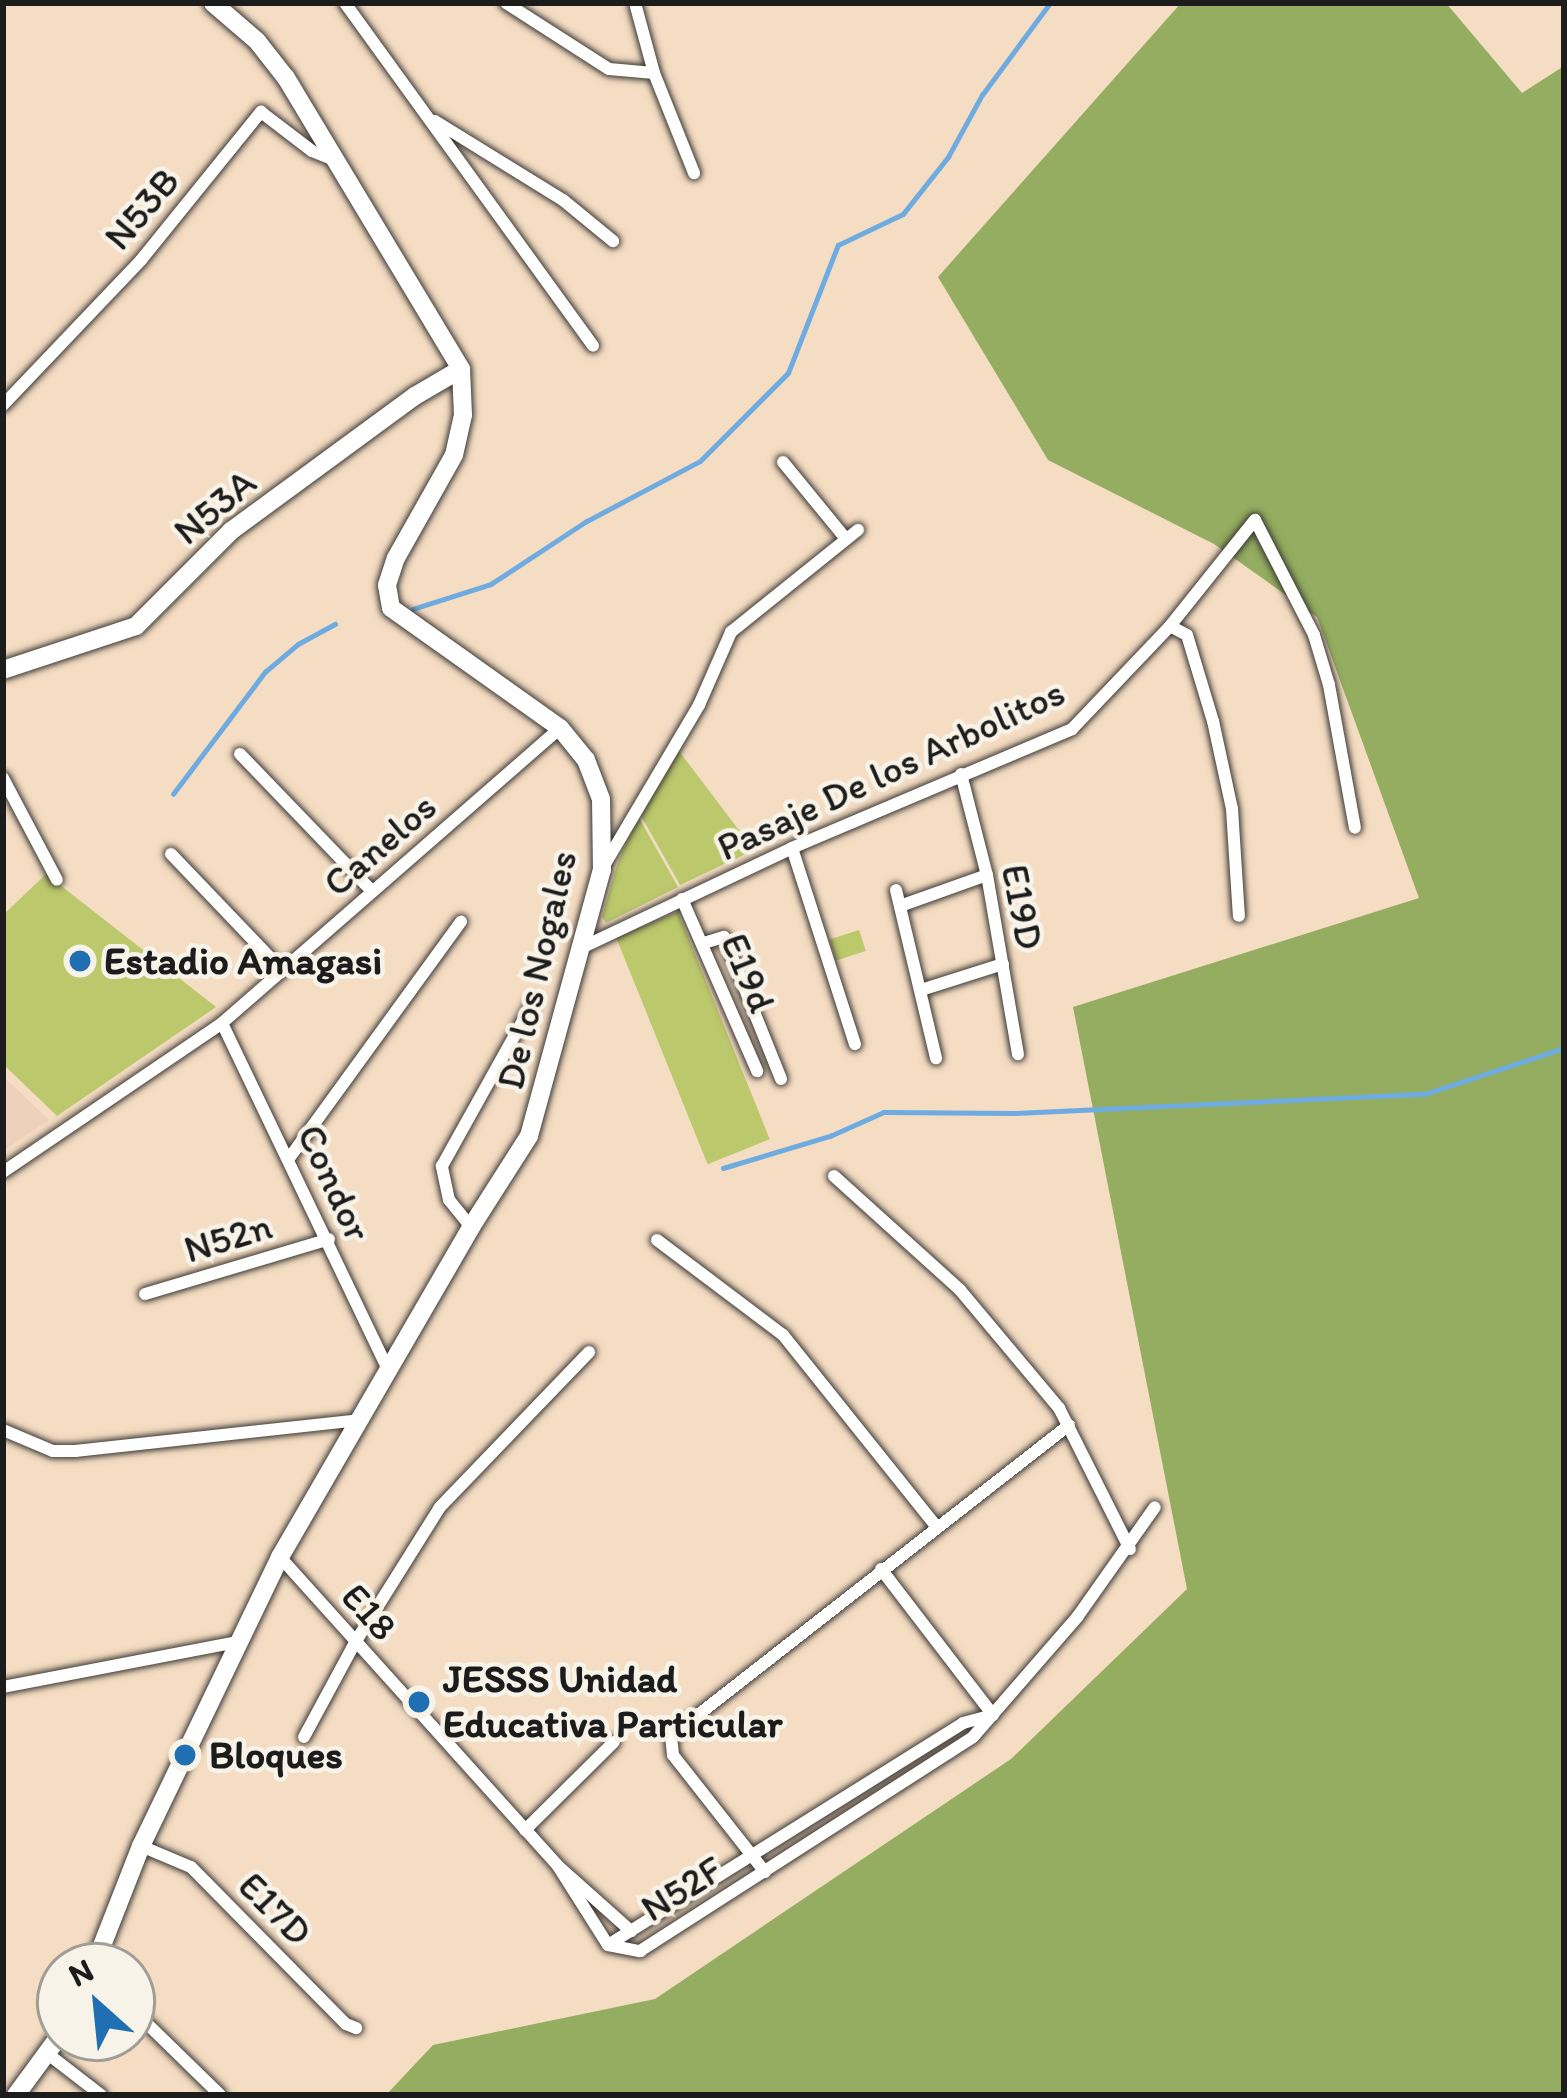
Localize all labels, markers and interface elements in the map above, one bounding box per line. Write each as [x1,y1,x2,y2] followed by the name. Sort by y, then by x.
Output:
[94,158,190,260] street label: N53B
[164,459,266,555] street label: N53A
[709,669,1073,871] street label: Pasaje De los Arbolitos
[314,783,446,907] street label: Canelos
[487,846,587,1094] street label: De los Nogales
[991,860,1053,954] street label: E19D
[711,926,785,1020] street label: E19d
[104,938,382,984] place label: Estadio Amagasi
[67,948,93,974] marker: Estadio Amagasi
[287,1117,381,1249] street label: Condor
[178,1203,278,1273] street label: N52n
[331,1574,407,1650] street label: E18
[443,1657,784,1748] place label: JESSS Unidad Educativa Particular
[406,1689,432,1715] marker: JESSS Unidad Educativa Particular
[209,1732,343,1778] place label: Bloques
[172,1742,198,1768] marker: Bloques
[632,1846,732,1932] street label: N52F
[228,1862,322,1956] street label: E17D
[36,1942,156,2062] north arrow
[62,1950,100,1995] text: N

